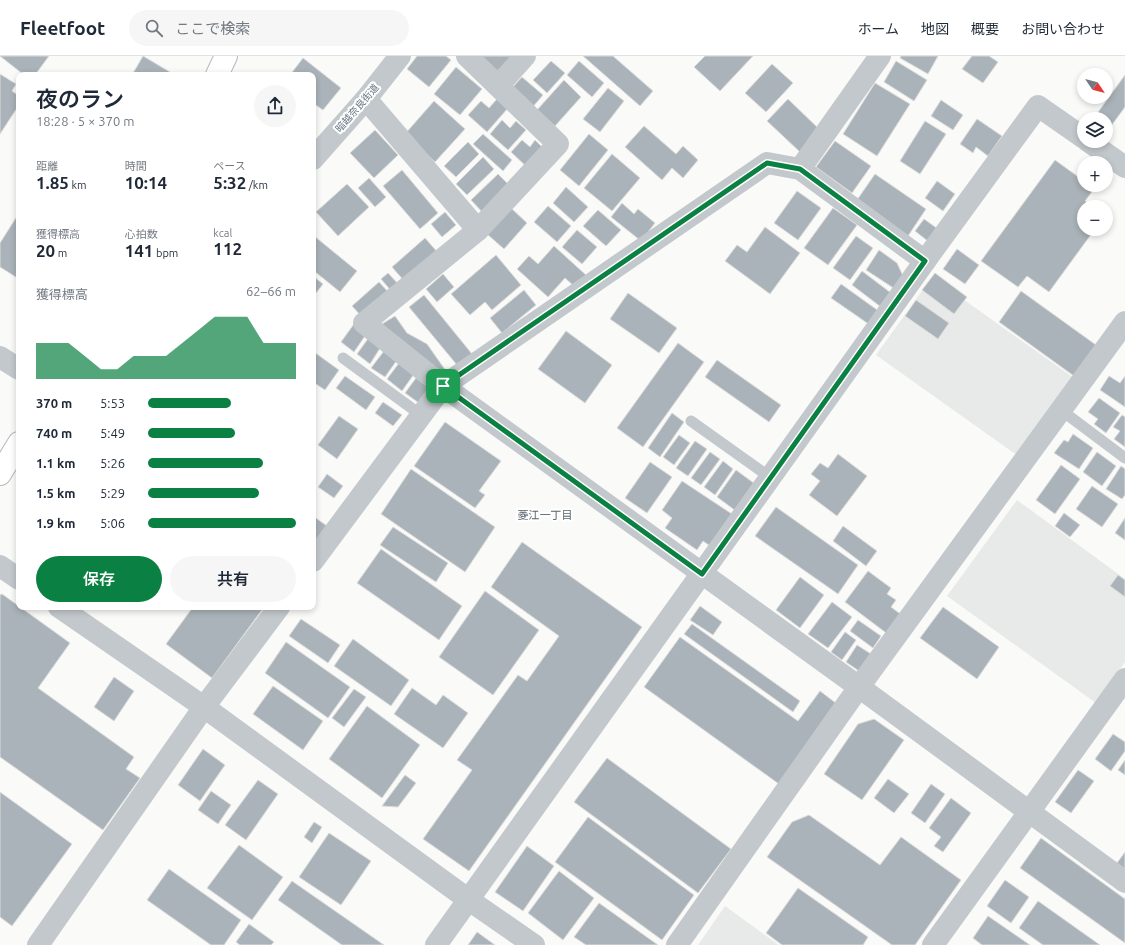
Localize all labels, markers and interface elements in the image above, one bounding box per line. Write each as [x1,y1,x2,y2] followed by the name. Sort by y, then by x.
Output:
[129,10,409,46] search box
[20,17,105,39] text: Fleetfoot
[143,17,165,39] icon: search
[175,20,250,37] text: ここで検索
[857,21,899,37] text: ホーム
[921,21,949,37] text: 地図
[971,21,999,37] text: 概要
[1021,21,1105,37] text: お問い合わせ
[1077,68,1113,104] north arrow
[1077,68,1113,236] map controls
[333,82,381,134] street label: 暗越奈良街道
[254,85,296,127] button: share
[36,86,124,111] text: 夜のラン
[1077,112,1113,148] button: layers
[36,114,135,128] text: 18:28 · 5 × 370 m
[1077,156,1113,192] button: +
[36,160,58,172] text: 距離
[125,160,147,172] text: 時間
[213,160,246,172] text: ペース
[36,173,69,192] text: 1.85
[125,173,167,192] text: 10:14
[213,173,246,192] text: 5:32
[69,179,87,191] text: km
[246,179,268,191] text: /km
[1077,200,1113,236] button: −
[213,227,232,239] text: kcal
[36,228,80,240] text: 獲得標高
[125,228,158,240] text: 心拍数
[213,239,242,258] text: 112
[36,241,55,260] text: 20
[125,241,153,260] text: 141
[55,247,67,259] text: m
[153,247,178,259] text: bpm
[246,284,296,298] text: 62–66 m
[36,287,88,301] text: 獲得標高
[426,369,460,403] pin
[432,375,454,397] icon: arrive
[36,396,72,410] text: 370 m
[100,396,125,410] text: 5:53
[36,426,72,440] text: 740 m
[100,426,125,440] text: 5:49
[36,456,75,470] text: 1.1 km
[100,456,125,470] text: 5:26
[36,486,75,500] text: 1.5 km
[100,486,125,500] text: 5:29
[518,509,573,521] district label: 菱江一丁目
[36,516,75,530] text: 1.9 km
[100,516,125,530] text: 5:06
[36,556,162,602] button: 保存
[170,556,296,602] button: 共有

